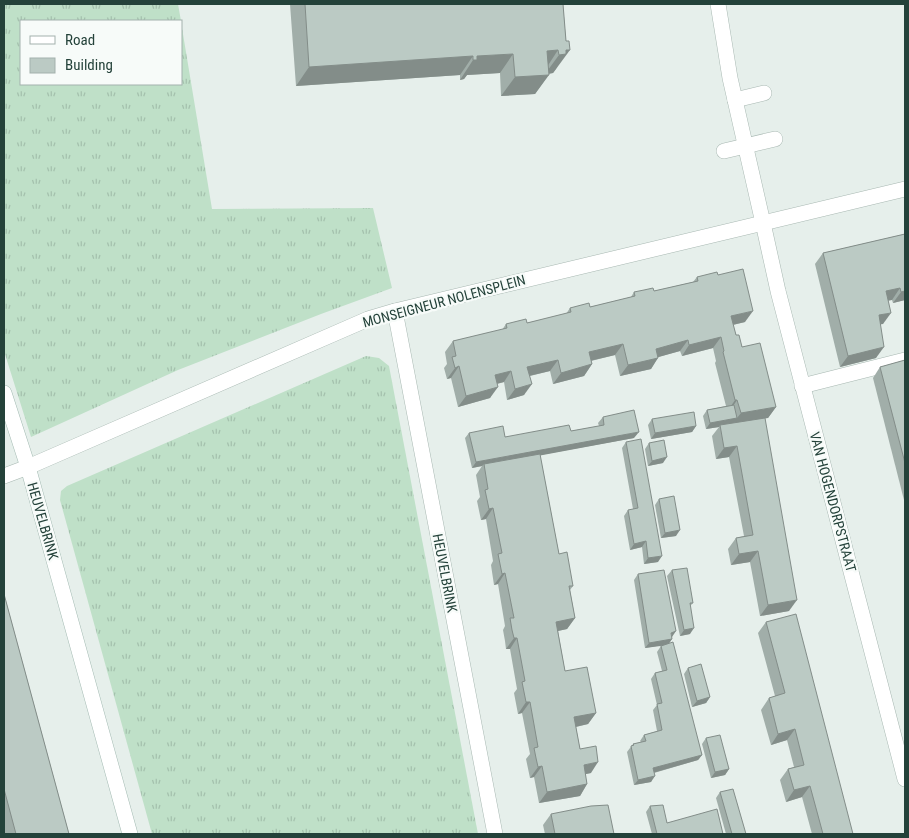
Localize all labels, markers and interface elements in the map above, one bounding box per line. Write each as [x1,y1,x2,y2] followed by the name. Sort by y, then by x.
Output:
[20,20,182,85] legend
[65,31,95,49] text: Road
[65,56,113,74] text: Building
[361,272,527,330] street label: MONSEIGNEUR NOLENSPLEIN
[807,430,859,574] street label: VAN HOGENDORPSTRAAT
[24,480,62,562] street label: HEUVELBRINK
[430,532,461,614] street label: HEUVELBRINK

